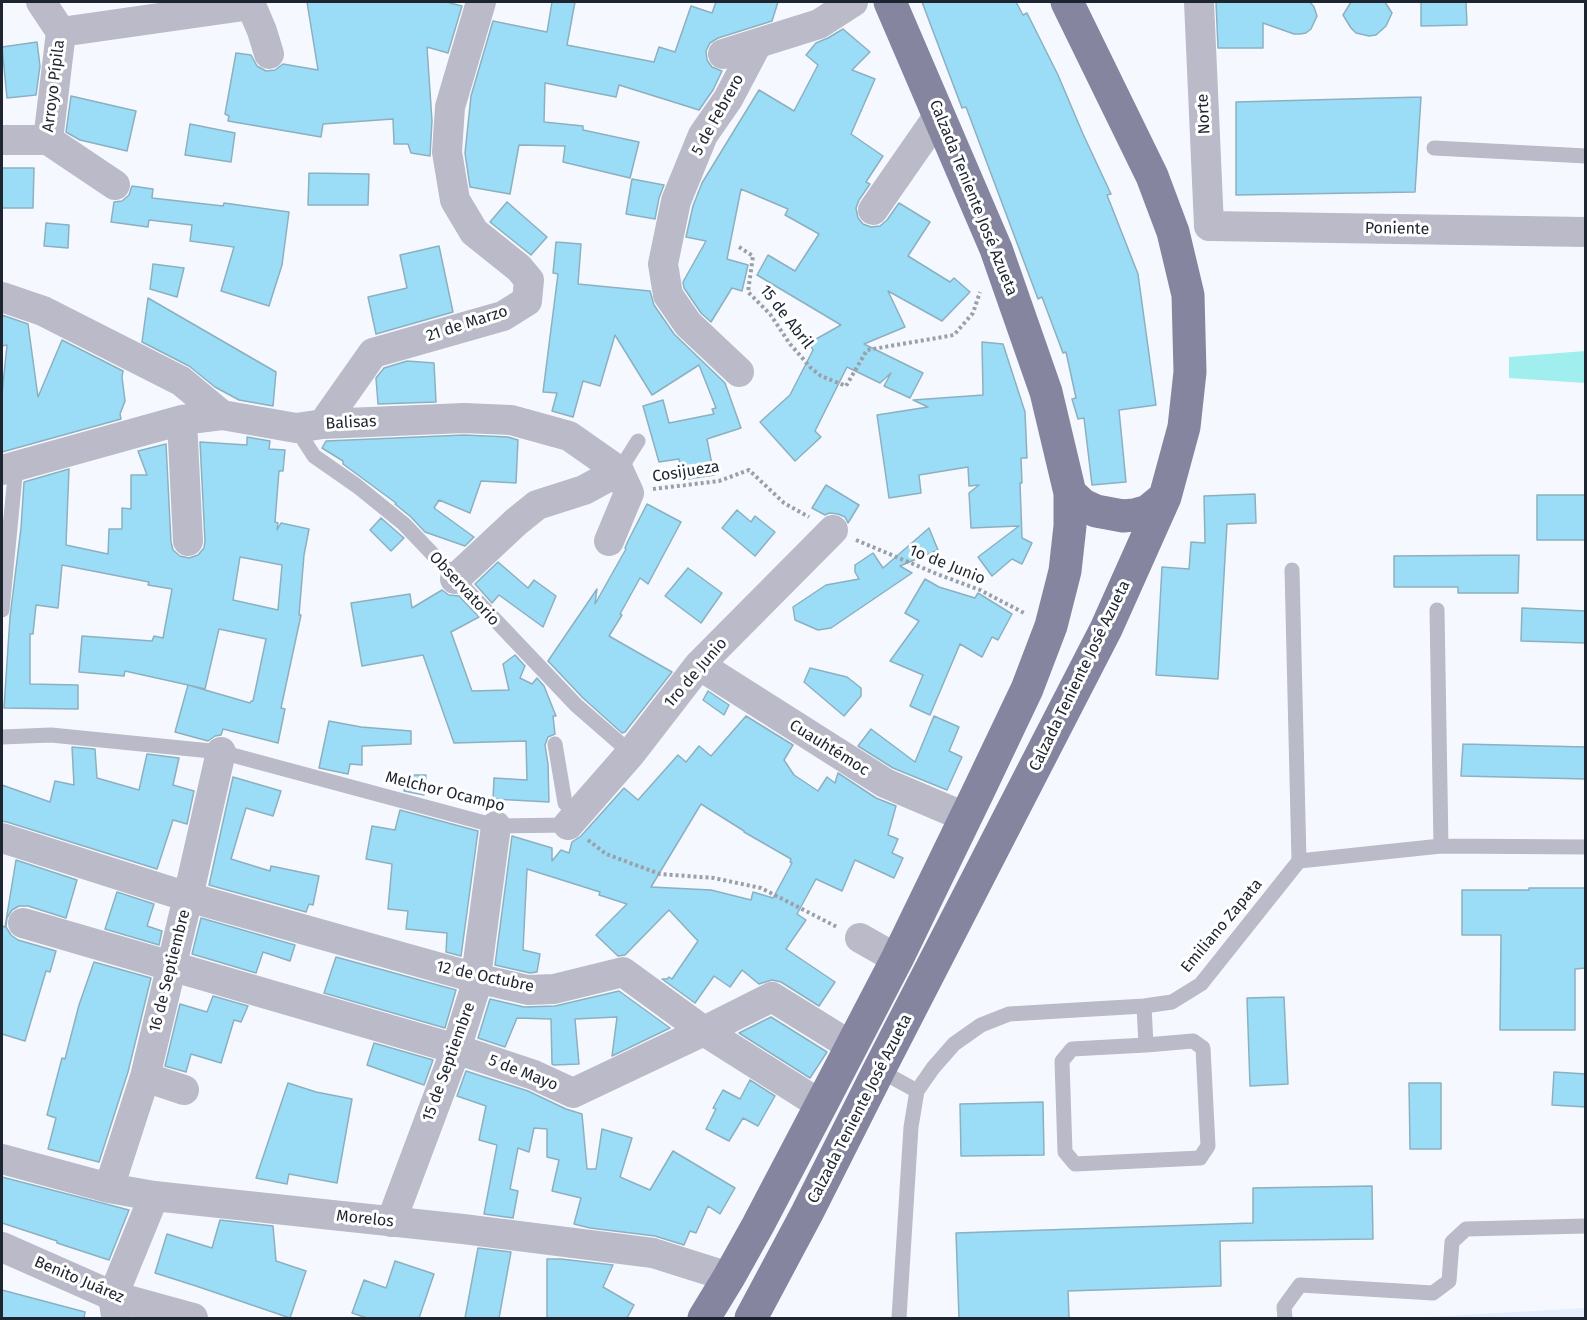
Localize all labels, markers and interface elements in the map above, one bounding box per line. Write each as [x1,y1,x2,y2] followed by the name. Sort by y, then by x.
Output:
[39,39,69,133] street label: Arroyo Pípila
[688,71,748,159] street label: 5 de Febrero
[1193,93,1215,135] street label: Norte
[925,97,1021,299] street label: Calzada Teniente José Azueta
[1365,219,1429,239] street label: Poniente
[755,281,817,353] street label: 15 de Abril
[424,302,510,346] street label: 21 de Marzo
[325,412,377,434] street label: Balisas
[651,457,721,487] street label: Cosijueza
[906,541,988,589] street label: 1o de Junio
[425,548,503,630] street label: Observatorio
[1025,578,1135,774] street label: Calzada Teniente José Azueta
[660,634,732,712] street label: 1ro de Junio
[786,716,872,780] street label: Cuauhtémoc
[383,768,507,816] street label: Melchor Ocampo
[1177,875,1267,977] street label: Emiliano Zapata
[145,908,195,1034] street label: 16 de Septiembre
[434,957,536,997] street label: 12 de Octubre
[419,1000,479,1124] street label: 15 de Septiembre
[804,1011,916,1207] street label: Calzada Teniente José Azueta
[486,1051,560,1095] street label: 5 de Mayo
[335,1206,395,1232] street label: Morelos
[31,1252,127,1308] street label: Benito Juárez

